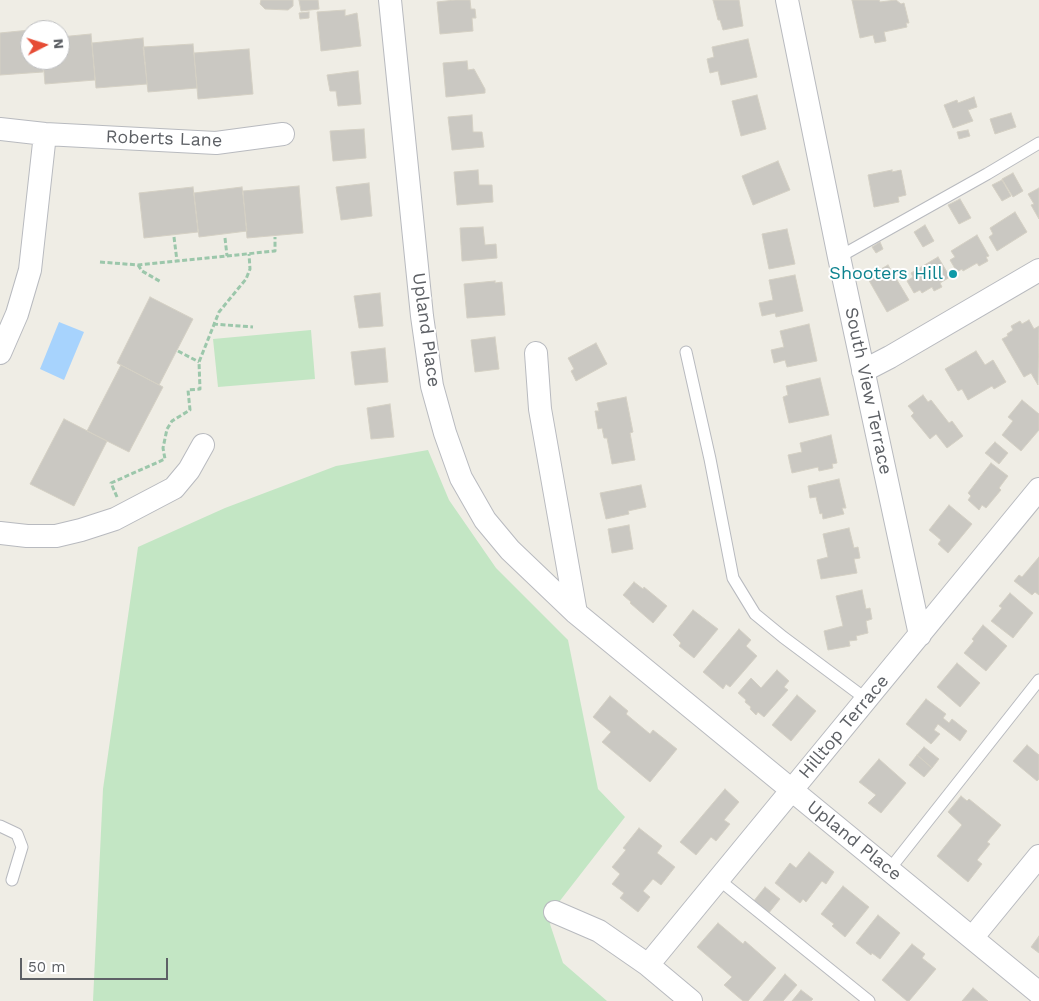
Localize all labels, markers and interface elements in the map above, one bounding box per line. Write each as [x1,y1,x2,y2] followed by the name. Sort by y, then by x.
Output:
[20,20,70,70] north arrow
[51,38,67,50] text: N
[105,126,223,152] street label: Roberts Lane
[829,263,943,285] place label: Shooters Hill
[947,268,959,280] marker: Shooters Hill
[407,271,445,389] street label: Upland Place
[840,305,896,477] street label: South View Terrace
[794,671,894,783] street label: Hilltop Terrace
[802,796,906,886] street label: Upland Place
[22,948,170,980] scale bar
[28,958,65,976] text: 50 m

